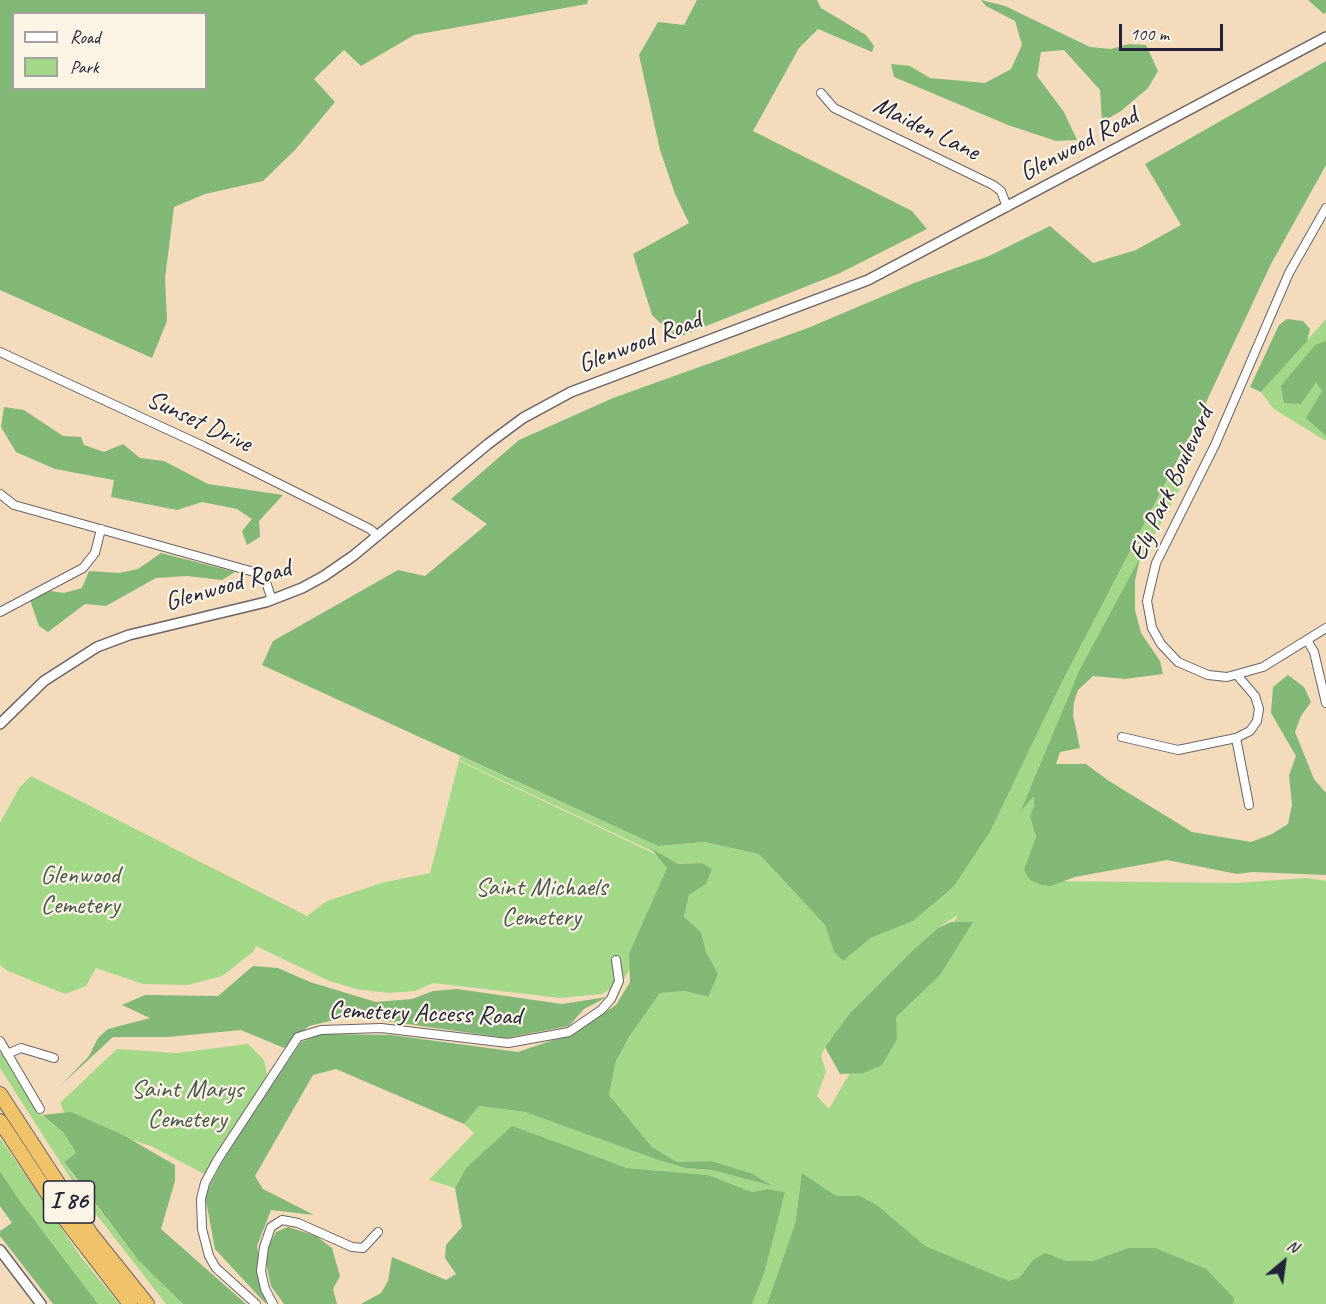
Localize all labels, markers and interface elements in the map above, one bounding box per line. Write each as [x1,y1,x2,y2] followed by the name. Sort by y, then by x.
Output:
[12,12,207,90] legend
[1122,12,1226,50] scale bar
[1130,23,1169,45] text: 100 m
[70,26,100,48] text: Road
[70,56,99,78] text: Park
[868,90,984,168] street label: Maiden Lane
[1015,101,1143,189] street label: Glenwood Road
[574,305,706,381] street label: Glenwood Road
[141,384,257,460] street label: Sunset Drive
[1123,402,1221,566] street label: Ely Park Boulevard
[162,553,294,619] street label: Glenwood Road
[40,860,120,922] park label: Glenwood Cemetery
[475,872,607,934] park label: Saint Michaels Cemetery
[328,995,522,1033] street label: Cemetery Access Road
[131,1074,243,1136] park label: Saint Marys Cemetery
[44,1181,94,1223] road number: I 86
[1254,1232,1314,1292] north arrow
[1284,1235,1302,1257] text: N

